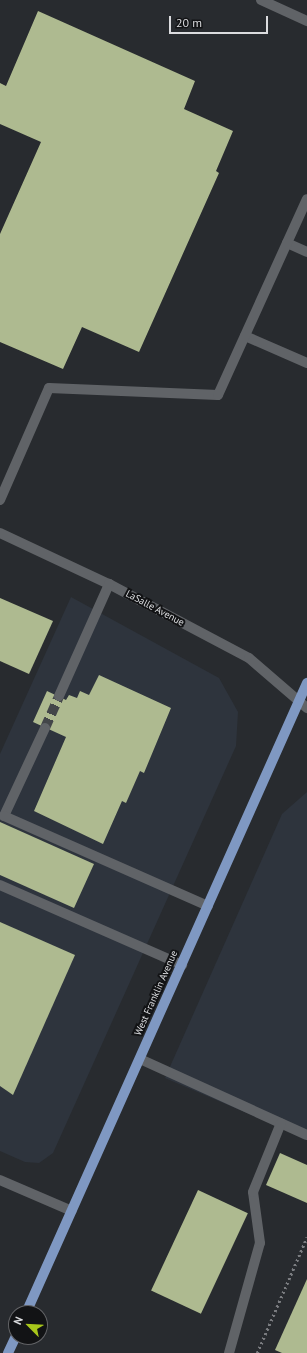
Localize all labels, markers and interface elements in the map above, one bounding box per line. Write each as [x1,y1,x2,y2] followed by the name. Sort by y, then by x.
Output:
[171,8,270,34] scale bar
[176,15,202,30] text: 20 m
[123,587,187,629] street label: LaSalle Avenue
[132,949,180,1037] street label: West Franklin Avenue
[8,1305,48,1345] north arrow
[10,1314,26,1327] text: N

